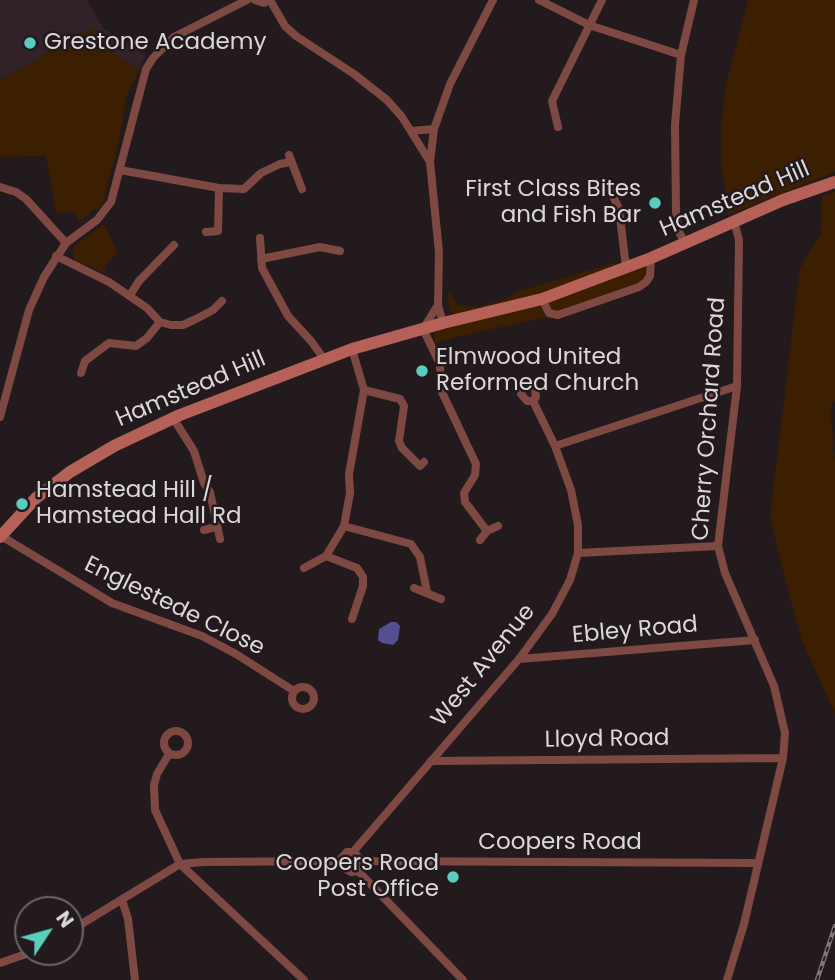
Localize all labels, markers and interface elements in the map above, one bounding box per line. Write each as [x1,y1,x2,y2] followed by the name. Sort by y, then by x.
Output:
[44,29,266,57] place label: Grestone Academy
[22,35,38,51] marker: Grestone Academy
[656,156,814,244] street label: Hamstead Hill
[465,176,641,230] place label: First Class Bites and Fish Bar
[647,195,663,211] marker: First Class Bites and Fish Bar
[688,296,732,542] street label: Cherry Orchard Road
[436,344,639,398] place label: Elmwood United Reformed Church
[112,346,270,434] street label: Hamstead Hill
[414,363,430,379] marker: Elmwood United Reformed Church
[36,477,241,531] place label: Hamstead Hill / Hamstead Hall Rd
[14,496,30,512] marker: Hamstead Hill / Hamstead Hall Rd
[79,551,269,663] street label: Englestede Close
[426,599,542,733] street label: West Avenue
[571,612,699,650] street label: Ebley Road
[544,725,670,755] street label: Lloyd Road
[478,829,642,857] street label: Coopers Road
[275,850,439,904] place label: Coopers Road Post Office
[445,869,461,885] marker: Coopers Road Post Office
[14,896,84,966] north arrow
[50,906,80,933] text: N

